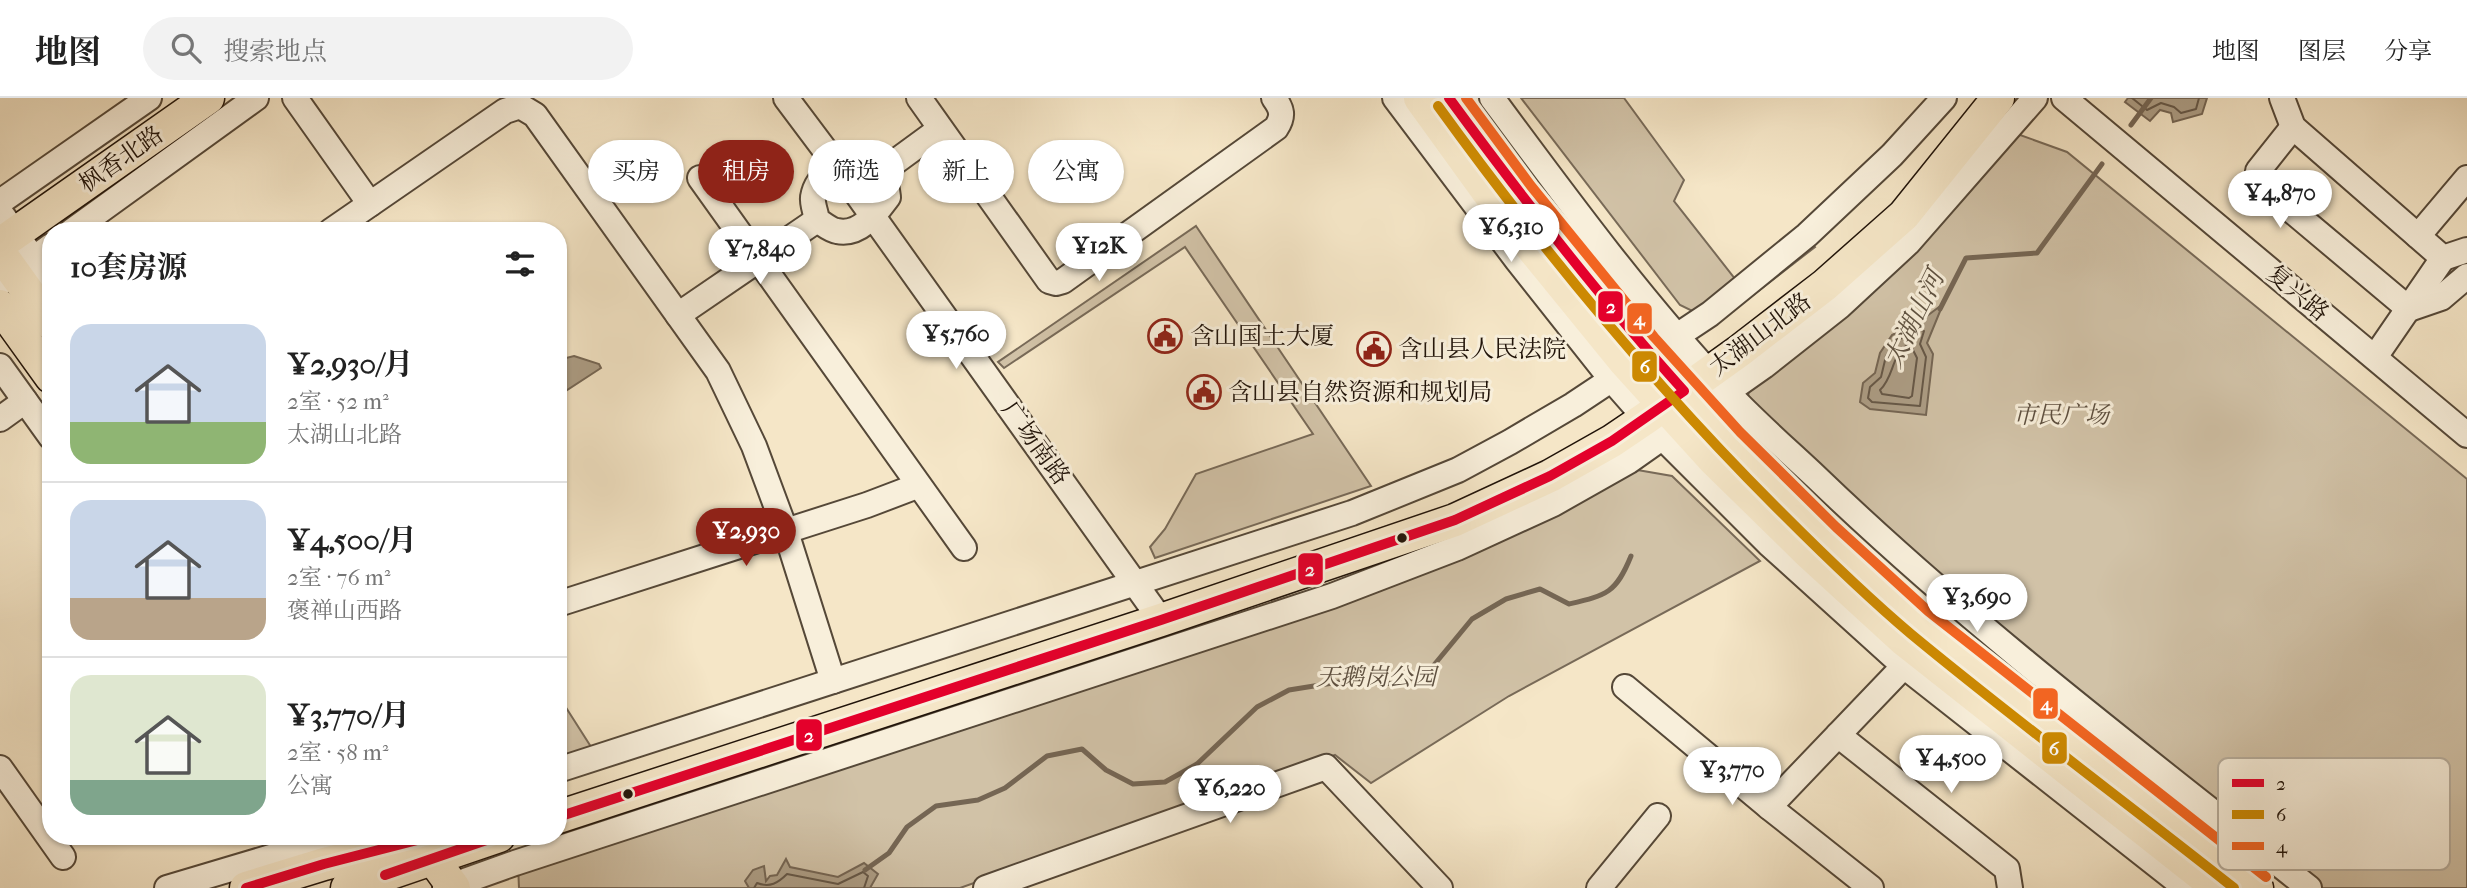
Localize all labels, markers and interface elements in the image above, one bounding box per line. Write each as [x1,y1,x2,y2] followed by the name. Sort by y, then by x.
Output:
[143,17,633,80] search box
[167,29,205,67] icon: search
[35,33,101,72] text: 地图
[223,36,327,67] text: 搜索地点
[2212,37,2260,65] text: 地图
[2298,37,2346,65] text: 图层
[2384,37,2432,65] text: 分享
[74,120,168,198] street label: 枫香北路
[588,140,684,203] chip: 买房
[698,140,794,203] chip: 租房
[808,140,904,203] chip: 筛选
[918,140,1014,203] chip: 新上
[1028,140,1124,203] chip: 公寓
[2223,170,2337,230] pin: ¥4,870
[2244,179,2316,206] text: ¥4,870
[1454,204,1568,264] pin: ¥6,310
[1478,213,1544,240] text: ¥6,310
[1058,223,1140,283] pin: ¥12K
[703,226,817,286] pin: ¥7,840
[1072,232,1126,259] text: ¥12K
[724,235,796,262] text: ¥7,840
[501,245,539,283] icon: filters
[70,250,187,285] text: 10套房源
[2261,259,2335,327] street label: 复兴路
[1877,262,1952,373] water label: 太湖山河
[1704,287,1816,381] street label: 太湖山北路
[1597,290,1624,323] line badge: 2
[1606,296,1616,318] text: 2
[1626,302,1653,335] line badge: 4
[1632,308,1645,330] text: 4
[899,312,1013,371] pin: ¥5,760
[1146,317,1184,355] public building icon: 含山国土大厦
[922,320,990,347] text: ¥5,760
[1190,322,1334,350] place label: 含山国土大厦
[1355,330,1393,368] public building icon: 含山县人民法院
[1398,335,1566,363] place label: 含山县人民法院
[287,347,413,382] text: ¥2,930/月
[1631,350,1658,383] line badge: 6
[126,352,210,436] icon: home
[1640,356,1651,378] text: 6
[1185,373,1223,411] public building icon: 含山县自然资源和规划局
[1228,378,1492,406] place label: 含山县自然资源和规划局
[287,388,389,415] text: 2室 · 52 m²
[996,396,1076,490] street label: 广场南路
[2013,401,2111,429] park label: 市民广场
[287,421,402,448] text: 太湖山北路
[689,508,803,568] pin: ¥2,930
[712,517,780,544] text: ¥2,930
[287,523,417,558] text: ¥4,500/月
[126,528,210,612] icon: home
[1395,531,1409,545] unlabelled marker
[1297,552,1324,586] line badge: 2
[1305,559,1315,581] text: 2
[287,564,390,591] text: 2室 · 76 m²
[1920,574,2034,634] pin: ¥3,690
[1942,583,2012,610] text: ¥3,690
[287,597,402,624] text: 褒禅山西路
[1316,663,1440,691] park label: 天鹅岗公园
[2032,687,2059,720] line badge: 4
[2039,693,2052,715] text: 4
[287,698,410,733] text: ¥3,770/月
[126,703,210,787] icon: home
[795,718,823,752] line badge: 2
[804,725,814,747] text: 2
[2041,731,2068,765] line badge: 6
[1894,736,2008,795] pin: ¥4,500
[2049,738,2060,760] text: 6
[287,739,388,766] text: 2室 · 58 m²
[1915,744,1987,771] text: ¥4,500
[1675,748,1789,807] pin: ¥3,770
[1699,756,1765,783] text: ¥3,770
[2218,758,2450,870] legend
[1173,766,1287,825] pin: ¥6,220
[287,772,333,799] text: 公寓
[2276,773,2286,795] text: 2
[1194,774,1266,801] text: ¥6,220
[621,787,635,801] unlabelled marker
[2276,804,2287,826] text: 6
[2276,836,2288,858] text: 4

